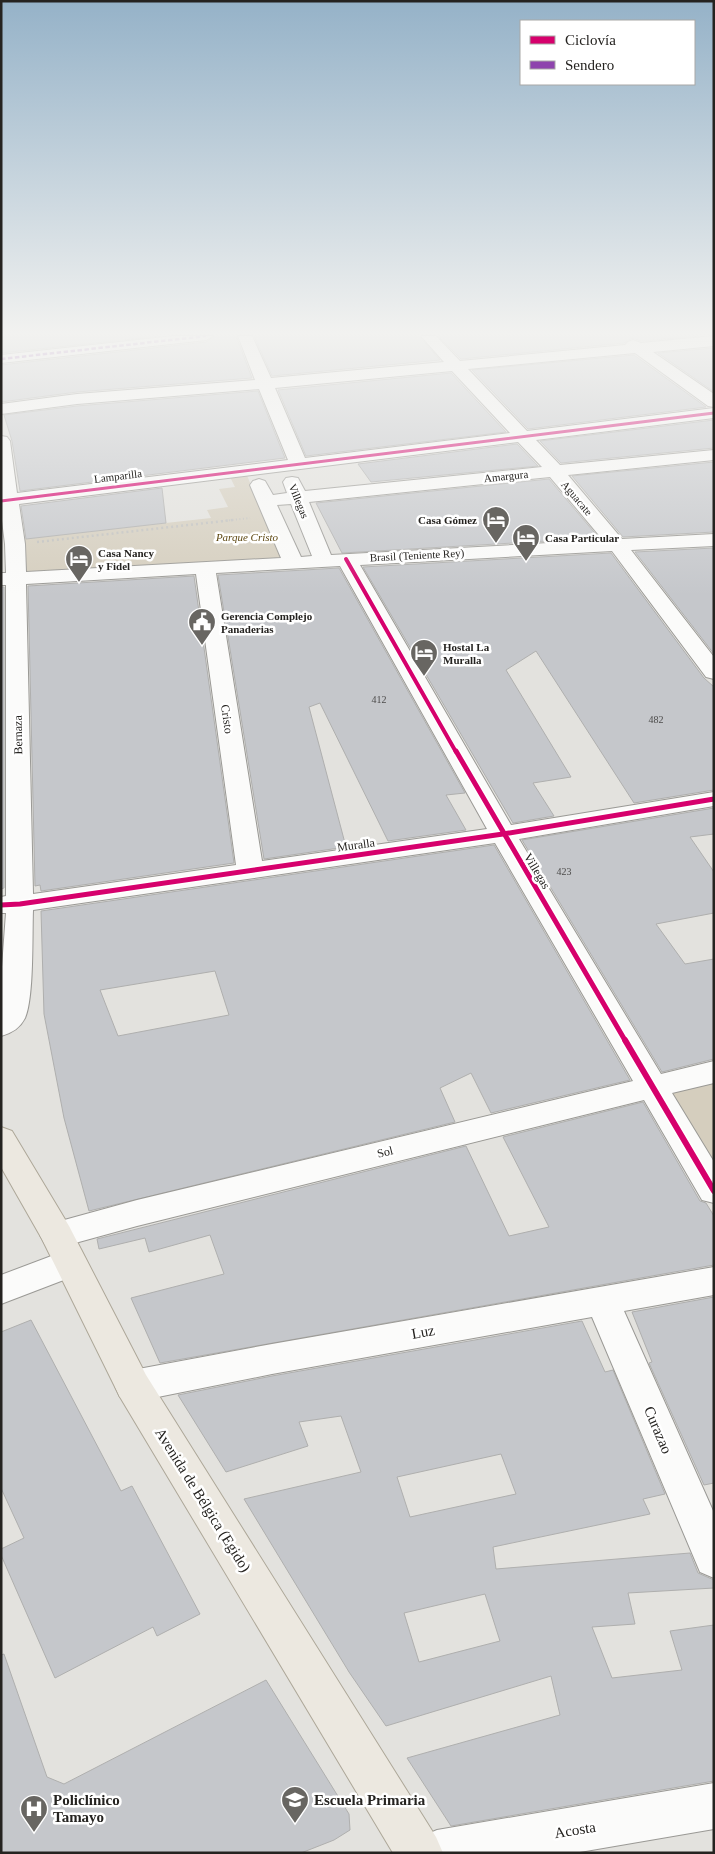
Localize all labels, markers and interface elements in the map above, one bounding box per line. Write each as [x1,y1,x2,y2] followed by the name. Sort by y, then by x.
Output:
[520,20,695,85] legend
[565,32,616,48] text: Ciclovía
[565,57,614,73] text: Sendero
[93,467,143,485] street label: Lamparilla
[483,468,529,484] street label: Amargura
[559,478,595,518] street label: Aguacate
[287,482,311,520] street label: Villegas
[481,505,511,544] hotel icon: Casa Gómez
[418,514,477,526] place label: Casa Gómez
[511,523,541,562] hotel icon: Casa Particular
[215,531,279,543] park label: Parque Cristo
[545,532,619,544] place label: Casa Particular
[64,544,94,583] hotel icon: Casa Nancy y Fidel
[98,547,154,572] place label: Casa Nancy y Fidel
[369,547,465,564] street label: Brasil (Teniente Rey)
[187,607,217,646] public building icon: Gerencia Complejo Panaderias
[221,610,313,635] place label: Gerencia Complejo Panaderias
[409,638,439,677] hotel icon: Hostal La Muralla
[443,641,490,666] place label: Hostal La Muralla
[372,694,387,705] house number: 412
[218,703,236,735] street label: Cristo
[649,714,664,725] house number: 482
[11,715,25,755] street label: Bernaza
[336,835,376,855] street label: Muralla
[521,851,553,892] street label: Villegas
[557,866,572,877] house number: 423
[376,1143,395,1161] street label: Sol
[410,1322,436,1342] street label: Luz
[641,1404,675,1456] street label: Curazao
[151,1425,254,1575] street label: Avenida de Bélgica (Egido)
[280,1785,310,1824] school or university icon: Escuela Primaria
[53,1792,120,1825] place label: Policlínico Tamayo
[314,1792,426,1808] place label: Escuela Primaria
[19,1794,49,1833] hospital icon: Policlínico Tamayo
[553,1819,597,1841] street label: Acosta

